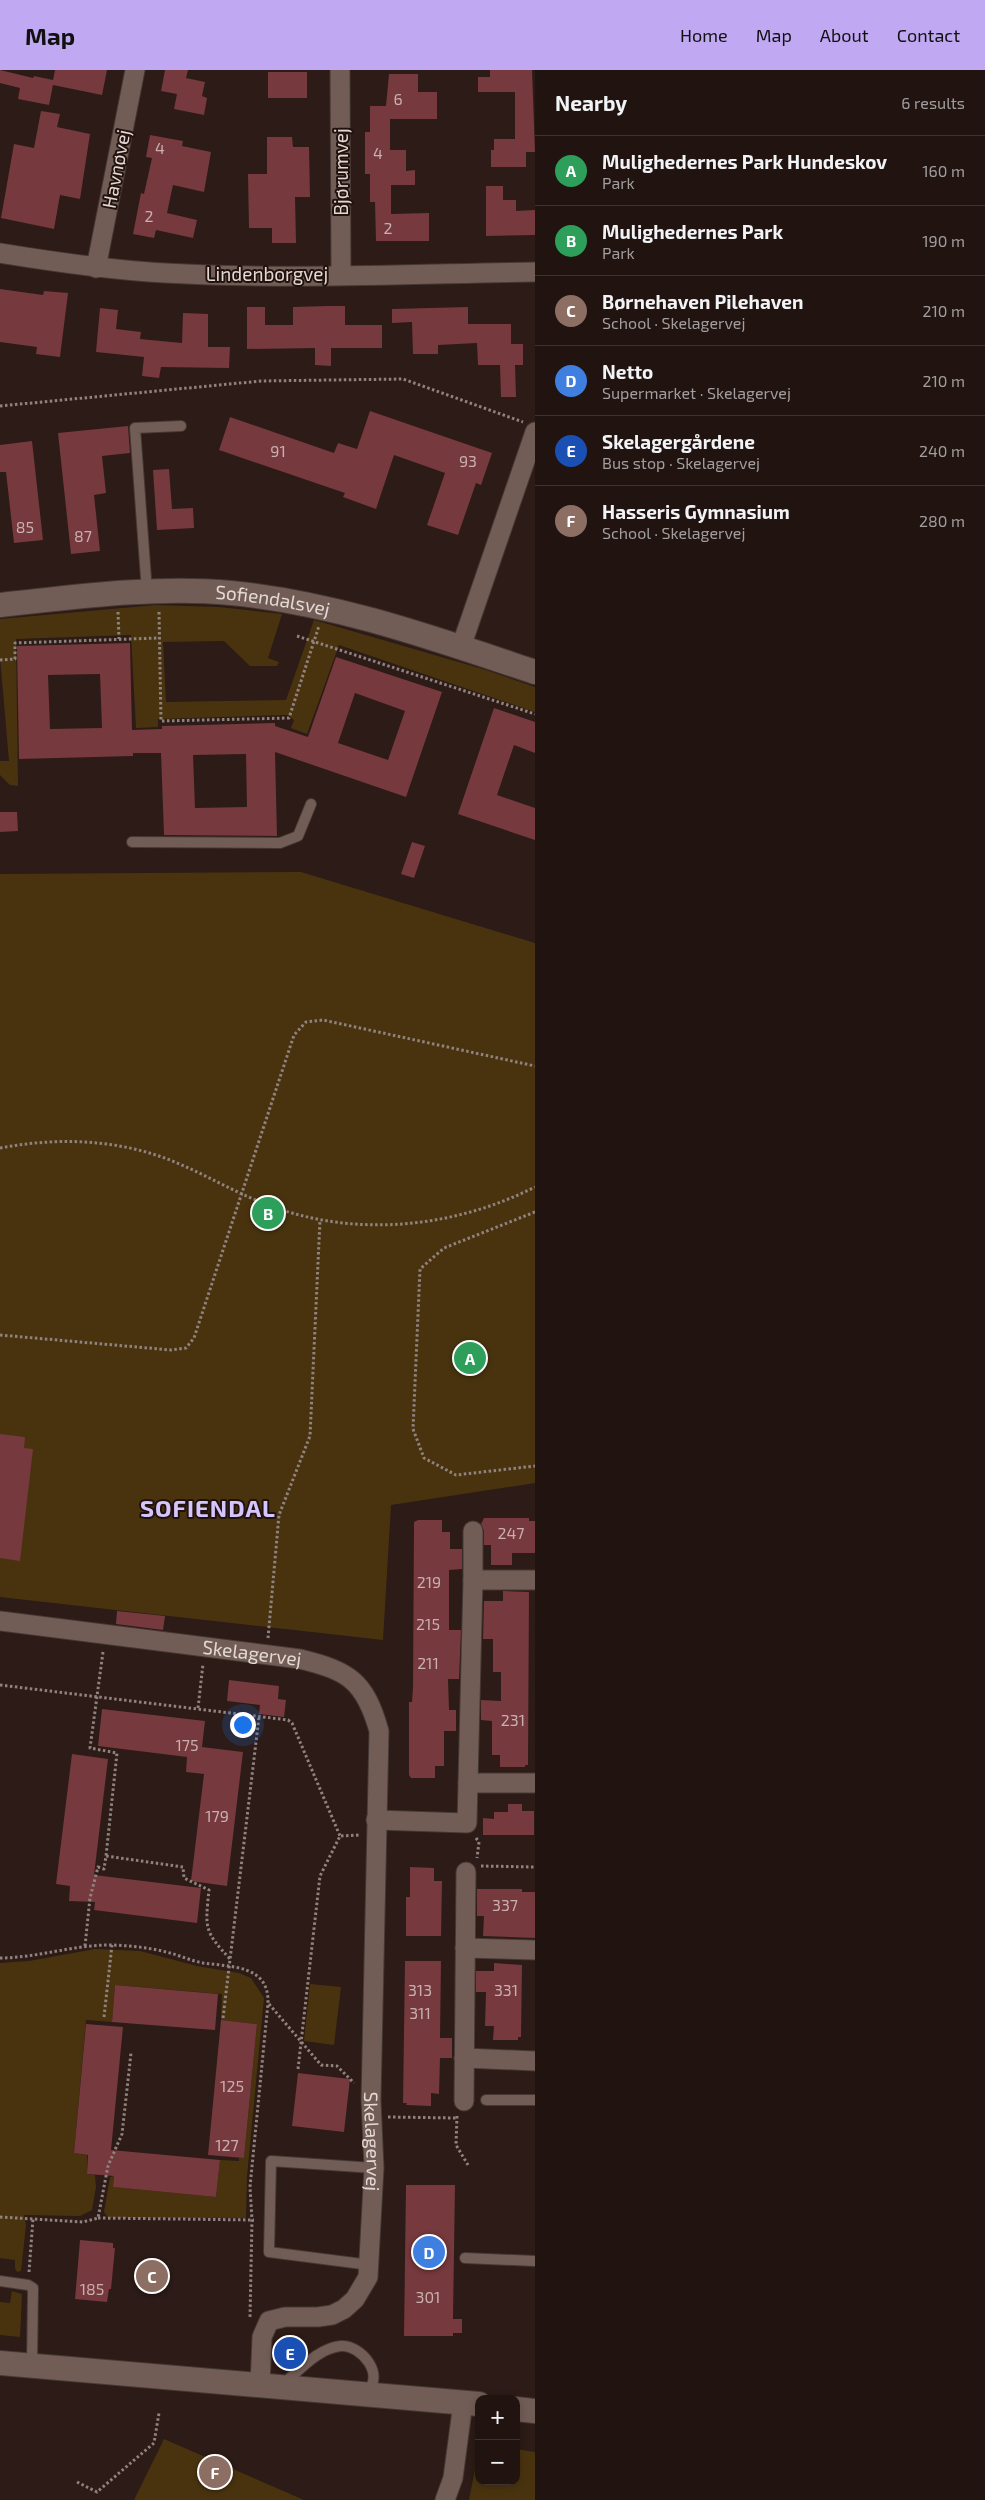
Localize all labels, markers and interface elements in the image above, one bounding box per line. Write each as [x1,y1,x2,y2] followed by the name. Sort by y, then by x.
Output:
[25,21,75,50] text: Map
[680,24,728,46] text: Home
[756,24,792,46] text: Map
[820,24,869,46] text: About
[897,24,960,46] text: Contact
[393,89,403,108] house number: 6
[555,90,627,115] text: Nearby
[901,93,965,112] text: 6 results
[97,127,134,210] street label: Havnøvej
[329,128,352,216] street label: Bjørumvej
[155,138,165,157] house number: 4
[373,143,383,162] house number: 4
[602,150,887,173] text: Mulighedernes Park Hundeskov
[566,161,576,180] text: A
[922,161,965,180] text: 160 m
[602,173,635,192] text: Park
[145,206,154,225] house number: 2
[384,218,393,237] house number: 2
[602,220,783,243] text: Mulighedernes Park
[566,231,576,250] text: B
[922,231,965,250] text: 190 m
[602,243,635,262] text: Park
[206,262,328,285] street label: Lindenborgvej
[602,290,803,313] text: Børnehaven Pilehaven
[566,301,576,320] text: C
[922,301,965,320] text: 210 m
[602,313,745,332] text: School · Skelagervej
[602,360,653,383] text: Netto
[566,371,576,390] text: D
[922,371,965,390] text: 210 m
[602,383,791,402] text: Supermarket · Skelagervej
[602,430,755,453] text: Skelagergårdene
[270,441,286,460] house number: 91
[566,441,576,460] text: E
[919,441,965,460] text: 240 m
[459,451,477,470] house number: 93
[602,453,760,472] text: Bus stop · Skelagervej
[602,500,790,523] text: Hasseris Gymnasium
[567,511,575,530] text: F
[919,511,965,530] text: 280 m
[16,517,34,536] house number: 85
[602,523,745,542] text: School · Skelagervej
[74,526,92,545] house number: 87
[215,580,332,620] street label: Sofiendalsvej
[252,1194,284,1232] pin: B
[454,1339,486,1377] pin: A
[140,1493,276,1522] district label: SOFIENDAL
[497,1523,525,1542] house number: 247
[417,1572,441,1591] house number: 219
[416,1614,440,1633] house number: 215
[201,1635,303,1670] street label: Skelagervej
[417,1653,439,1672] house number: 211
[501,1710,525,1729] house number: 231
[230,1712,256,1738] your location
[175,1735,199,1754] house number: 175
[205,1806,229,1825] house number: 179
[492,1895,518,1914] house number: 337
[408,1980,432,1999] house number: 313
[494,1980,518,1999] house number: 331
[409,2003,431,2022] house number: 311
[220,2076,244,2095] house number: 125
[360,2091,386,2192] street label: Skelagervej
[215,2135,239,2154] house number: 127
[413,2233,445,2271] pin: D
[136,2257,168,2295] pin: C
[80,2279,104,2298] house number: 185
[416,2287,440,2306] house number: 301
[274,2334,306,2372] pin: E
[475,2395,520,2485] map controls
[475,2395,520,2440] button: +
[475,2440,520,2485] button: −
[199,2453,231,2491] pin: F

